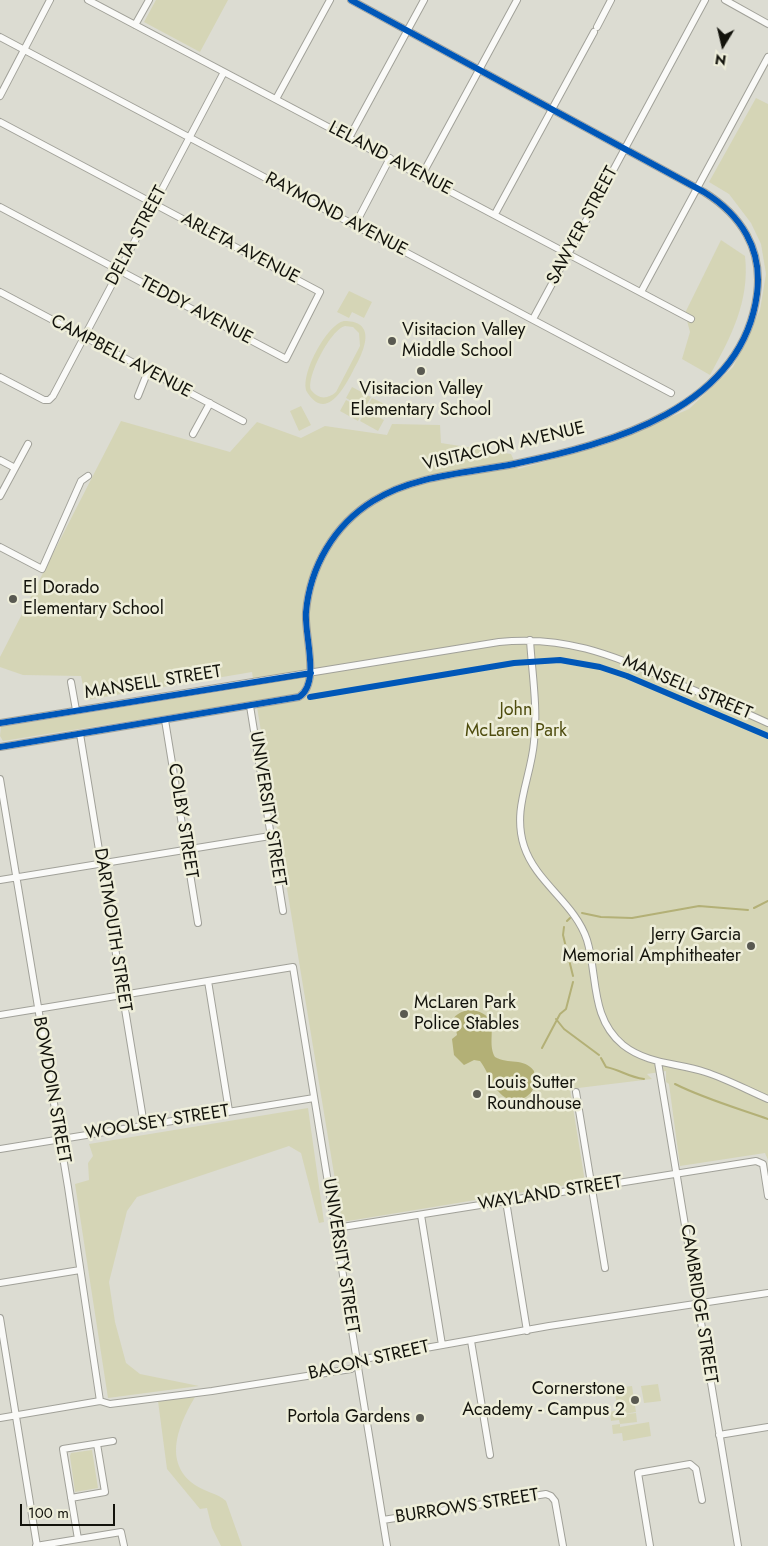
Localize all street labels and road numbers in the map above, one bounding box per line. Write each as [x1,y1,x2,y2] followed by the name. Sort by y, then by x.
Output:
[324,117,456,201] street label: LELAND AVENUE
[543,163,623,289] street label: SAWYER STREET
[261,168,411,262] street label: RAYMOND AVENUE
[102,183,172,289] street label: DELTA STREET
[177,209,303,289] street label: ARLETA AVENUE
[136,272,256,350] street label: TEDDY AVENUE
[47,311,195,403] street label: CAMPBELL AVENUE
[421,418,587,476] street label: VISITACION AVENUE
[619,651,755,725] street label: MANSELL STREET
[83,662,223,704] street label: MANSELL STREET
[244,730,290,888] street label: UNIVERSITY STREET
[162,762,202,880] street label: COLBY STREET
[88,847,136,1013] street label: DARTMOUTH STREET
[27,1015,75,1165] street label: BOWDOIN STREET
[83,1101,231,1145] street label: WOOLSEY STREET
[477,1172,623,1216] street label: WAYLAND STREET
[317,1177,363,1335] street label: UNIVERSITY STREET
[675,1223,721,1385] street label: CAMBRIDGE STREET
[306,1337,432,1385] street label: BACON STREET
[394,1485,540,1529] street label: BURROWS STREET

